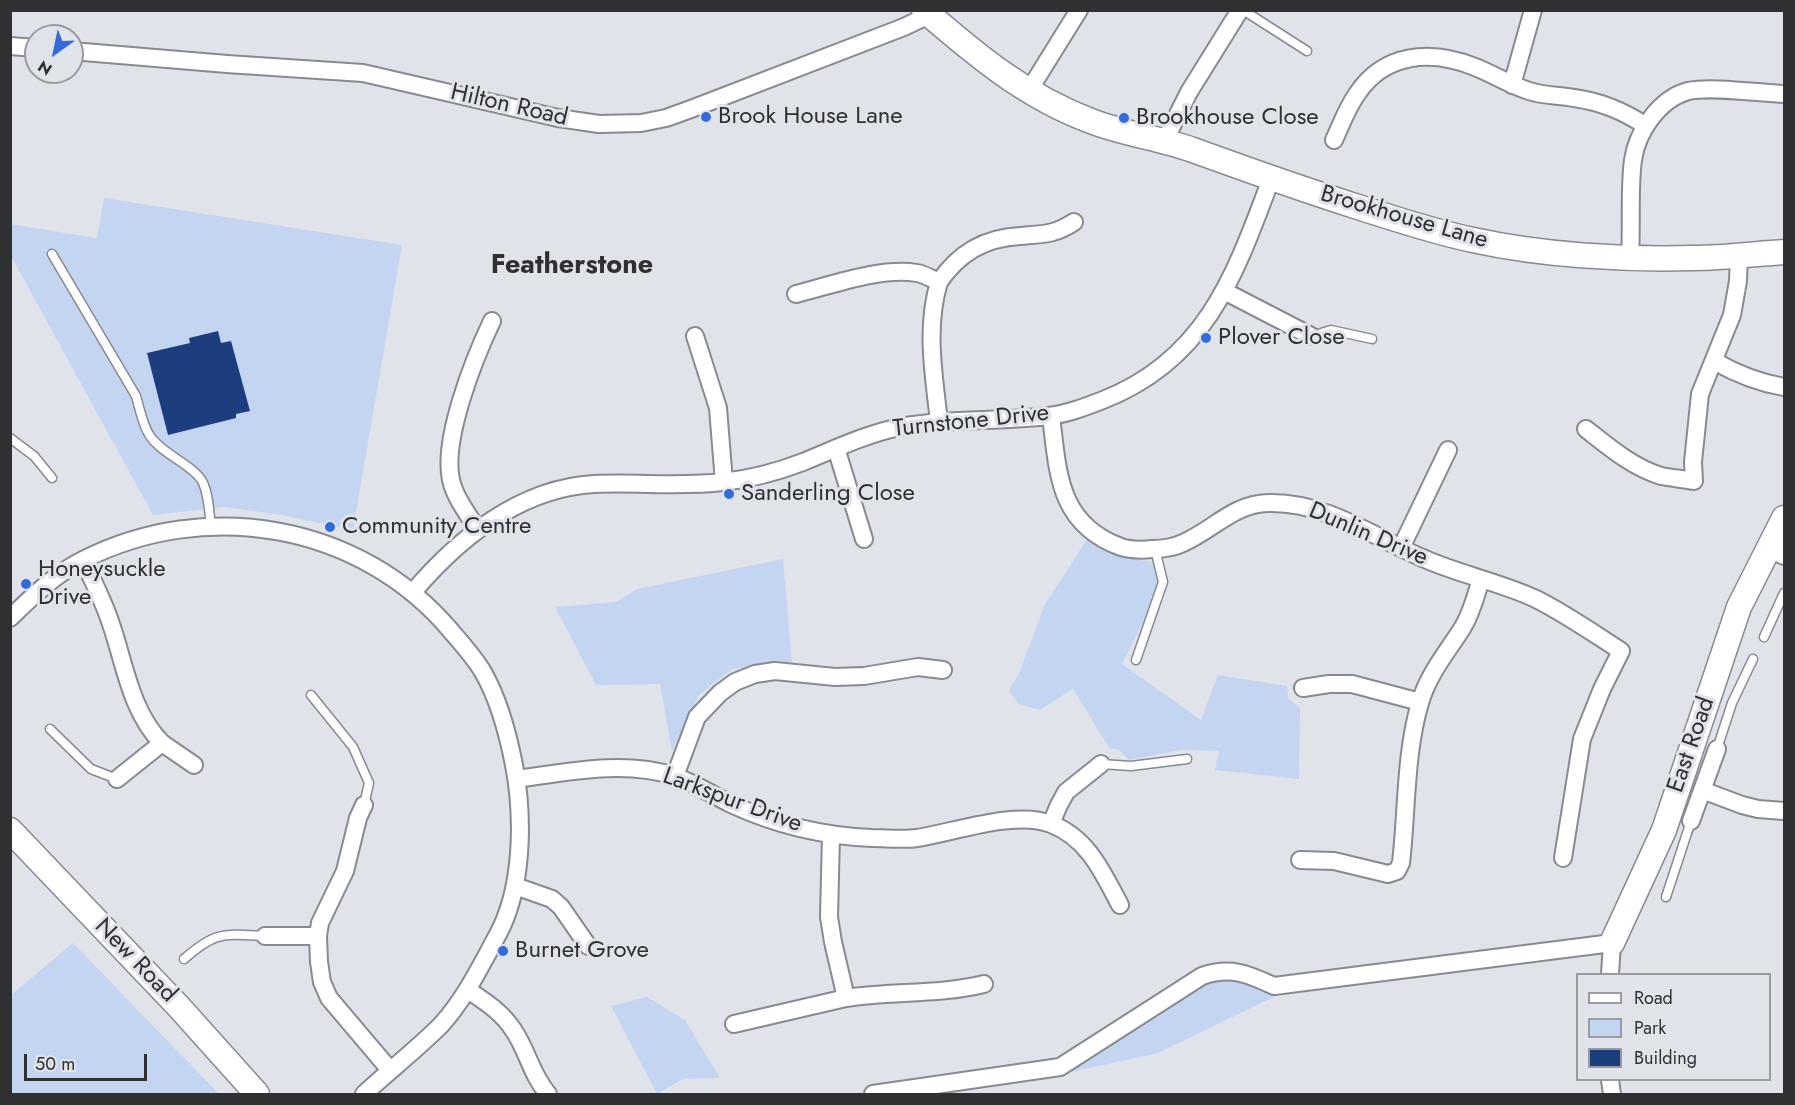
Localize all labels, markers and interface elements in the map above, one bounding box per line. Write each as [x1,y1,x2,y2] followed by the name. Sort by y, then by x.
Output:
[24,24,84,84] north arrow
[33,55,57,81] text: N
[448,79,570,133] street label: Hilton Road
[718,103,903,131] place label: Brook House Lane
[1136,104,1319,132] place label: Brookhouse Close
[699,110,713,124] marker: Brook House Lane
[1117,111,1131,125] marker: Brookhouse Close
[1317,180,1491,256] street label: Brookhouse Lane
[491,250,653,282] district label: Featherstone
[1218,324,1345,352] place label: Plover Close
[1199,331,1213,345] marker: Plover Close
[892,399,1050,445] street label: Turnstone Drive
[741,480,915,508] place label: Sanderling Close
[722,487,736,501] marker: Sanderling Close
[1304,497,1432,573] street label: Dunlin Drive
[342,513,531,541] place label: Community Centre
[323,520,337,534] marker: Community Centre
[38,556,166,612] place label: Honeysuckle Drive
[19,577,33,591] marker: Honeysuckle Drive
[1662,693,1722,797] street label: East Road
[659,763,805,839] street label: Larkspur Drive
[88,913,182,1009] street label: New Road
[515,937,649,965] place label: Burnet Grove
[496,944,510,958] marker: Burnet Grove
[1576,973,1771,1081] legend
[1634,985,1673,1011] text: Road
[1634,1015,1666,1041] text: Park
[27,1042,150,1080] scale bar
[1634,1045,1697,1071] text: Building
[35,1051,75,1077] text: 50 m

